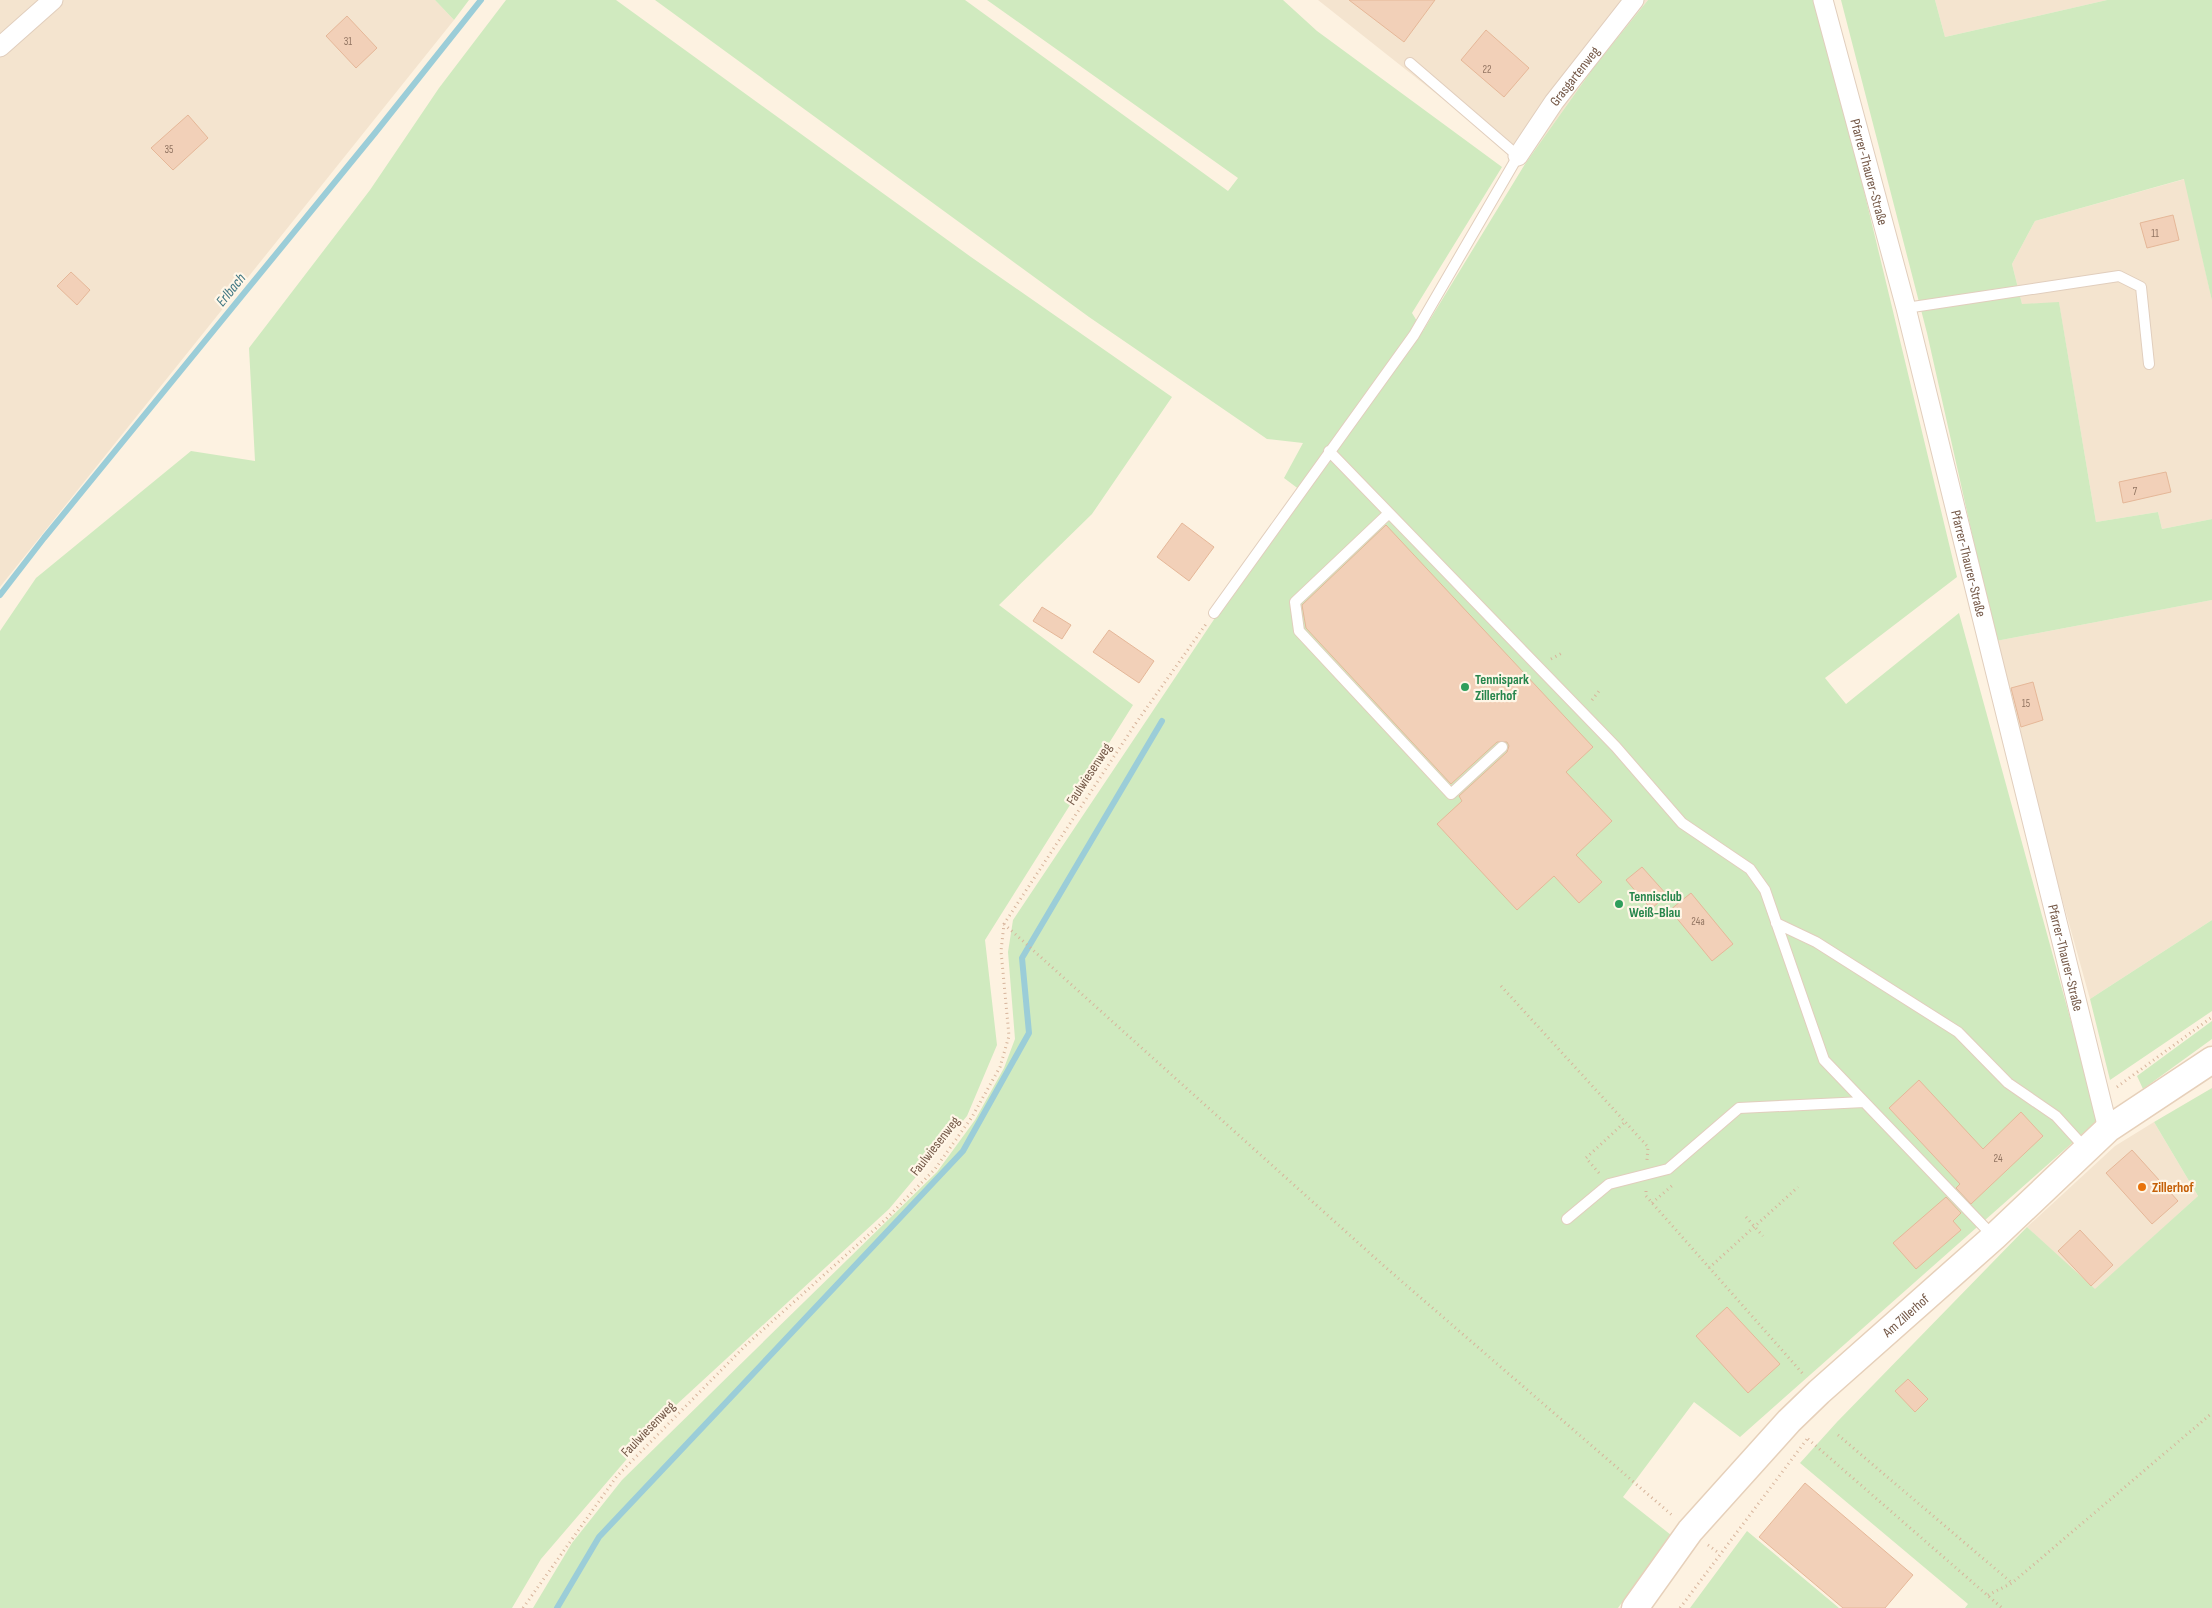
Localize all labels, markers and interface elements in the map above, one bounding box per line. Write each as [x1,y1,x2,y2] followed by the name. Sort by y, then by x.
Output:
[344,35,352,48] house number: 31
[1546,42,1603,109] street label: Grasgartenweg
[1482,63,1492,76] house number: 22
[1847,117,1892,227] street label: Pfarrer-Thaurer-Straße
[164,143,174,156] house number: 35
[2151,227,2159,240] house number: 11
[212,270,250,310] water label: Erlbach
[2133,485,2138,498] house number: 7
[1948,508,1990,619] street label: Pfarrer-Thaurer-Straße
[1475,671,1529,704] place label: Tennispark Zillerhof
[1459,681,1471,693] marker: Tennispark Zillerhof
[2022,697,2030,710] house number: 15
[1063,739,1116,808] street label: Faulwiesenweg
[1629,888,1682,921] place label: Tennisclub Weiß-Blau
[1613,898,1625,910] marker: Tennisclub Weiß-Blau
[2045,902,2087,1013] street label: Pfarrer-Thaurer-Straße
[1691,915,1705,928] house number: 24a
[907,1113,964,1179] street label: Faulwiesenweg
[1993,1152,2003,1165] house number: 24
[2152,1179,2194,1196] place label: Zillerhof
[2136,1181,2148,1193] marker: Zillerhof
[1878,1290,1933,1341] street label: Am Zillerhof
[617,1397,679,1460] street label: Faulwiesenweg

